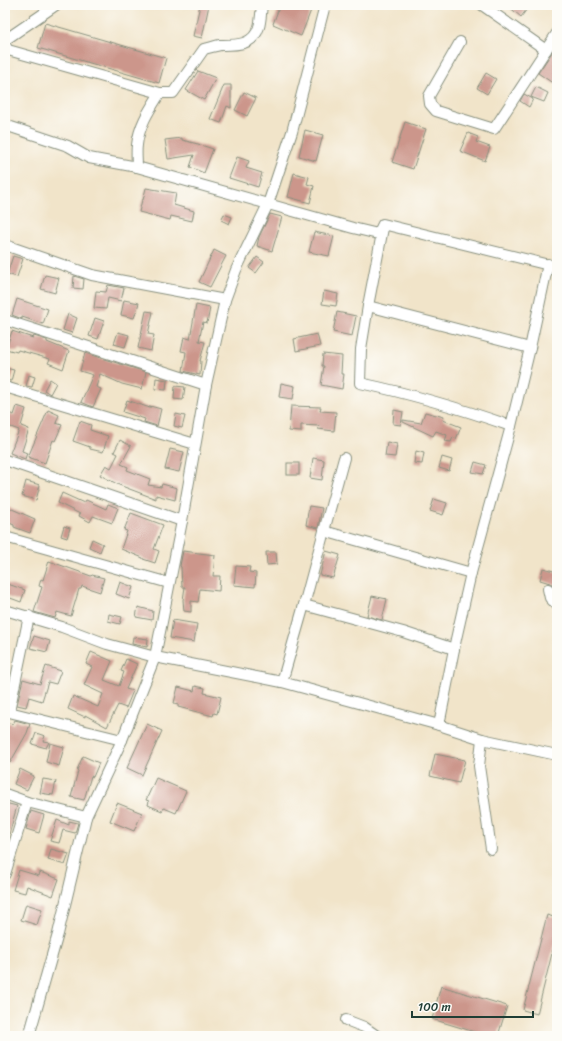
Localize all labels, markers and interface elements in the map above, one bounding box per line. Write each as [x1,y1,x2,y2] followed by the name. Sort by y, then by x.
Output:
[412,993,533,1019] scale bar
[418,996,451,1018] text: 100 m

